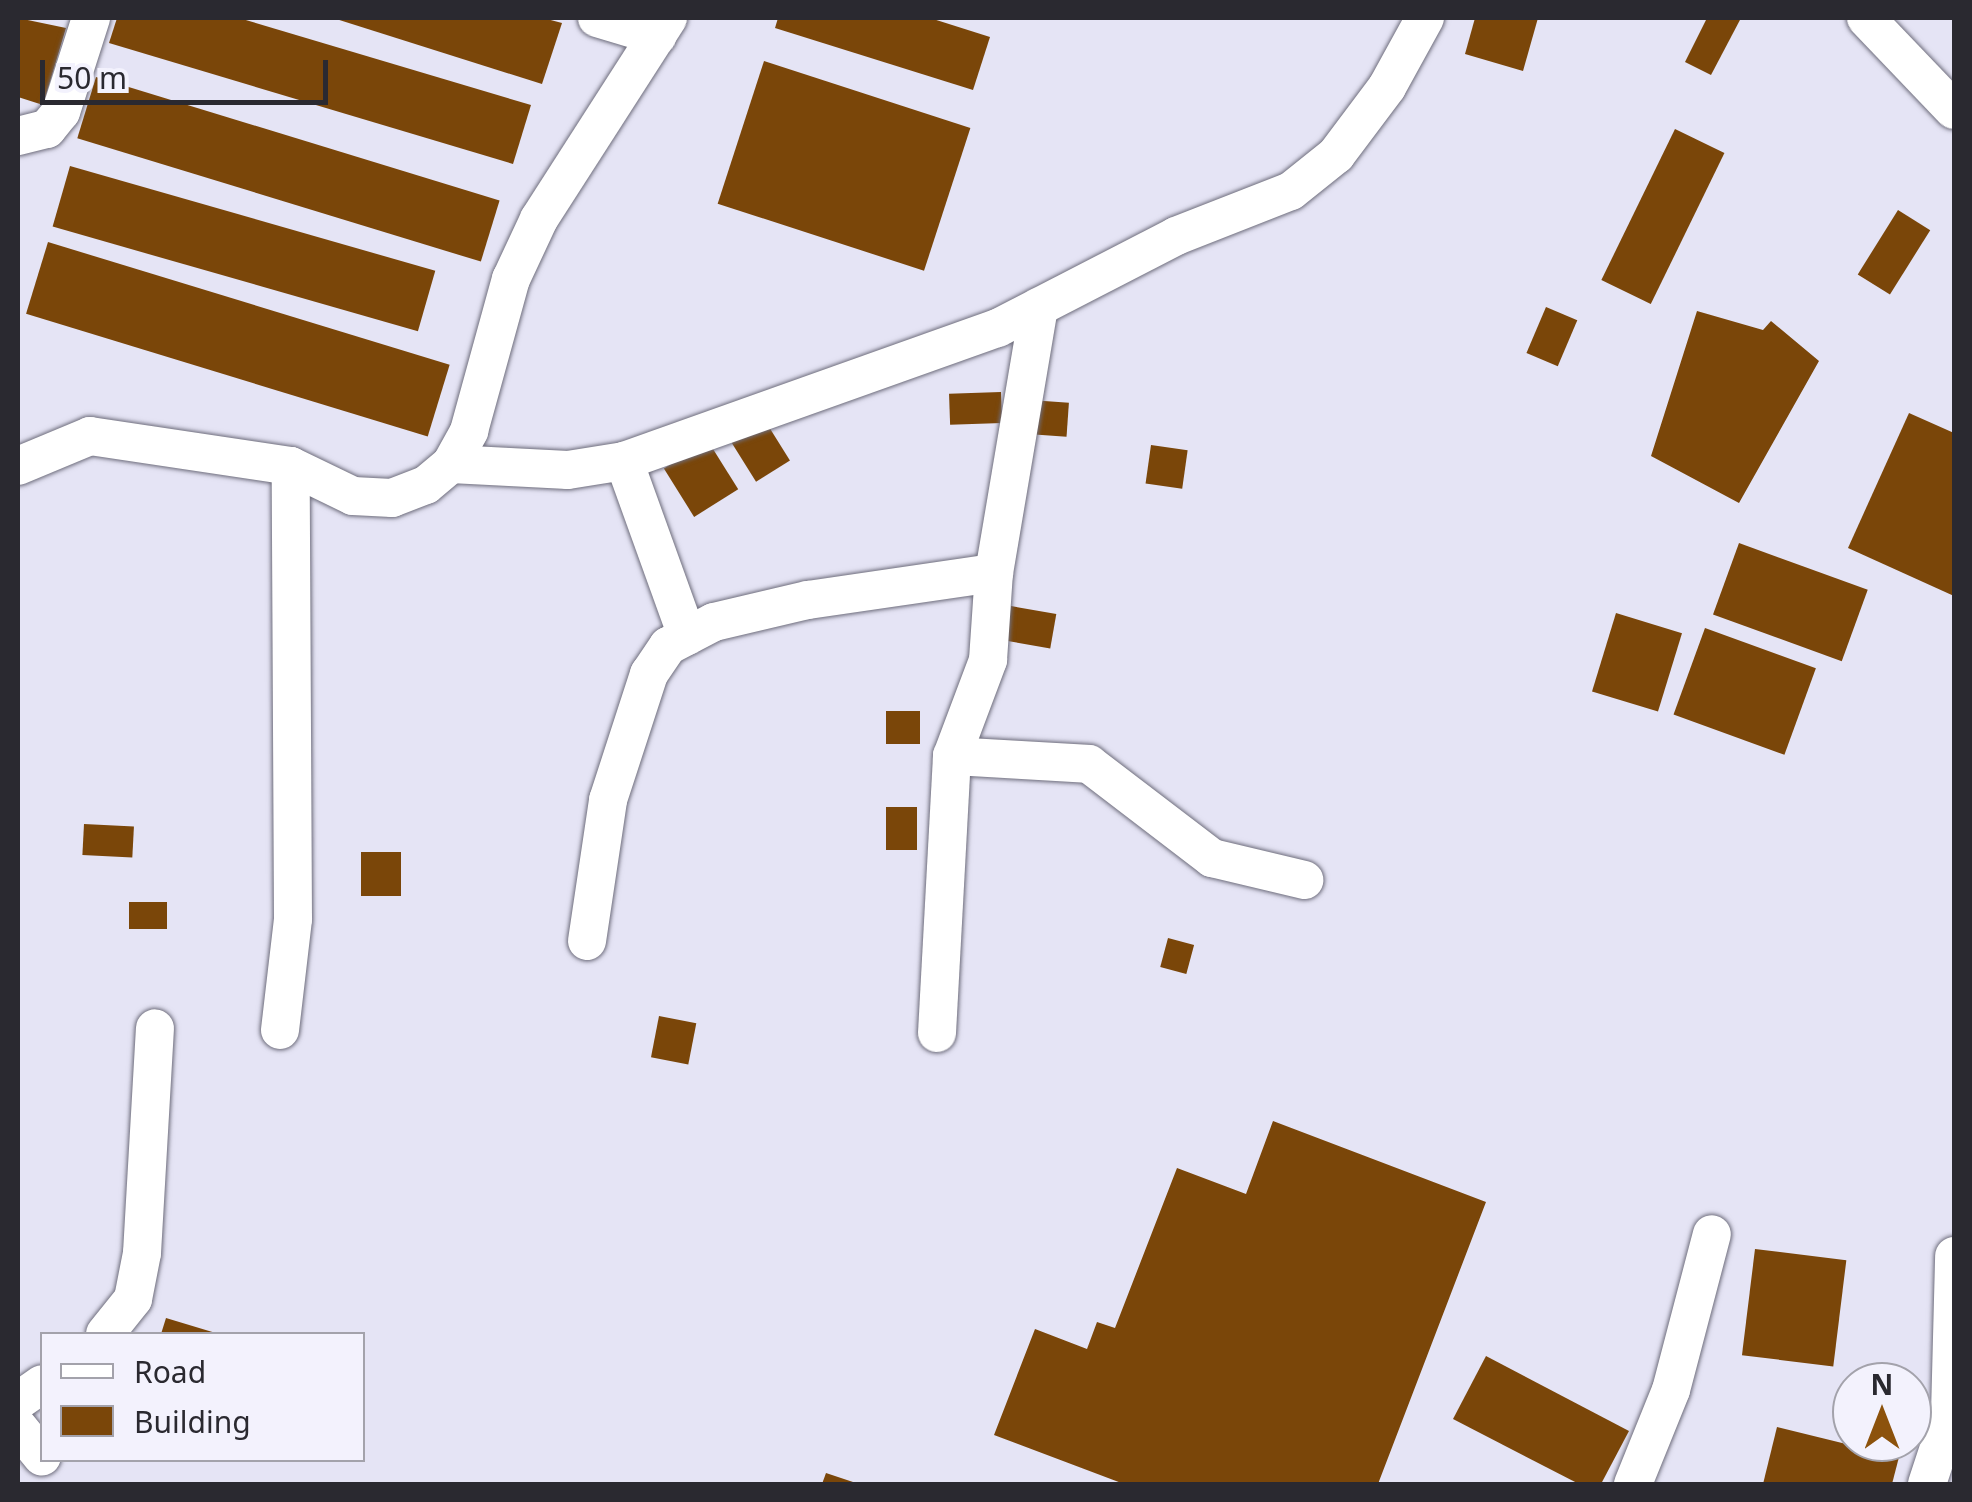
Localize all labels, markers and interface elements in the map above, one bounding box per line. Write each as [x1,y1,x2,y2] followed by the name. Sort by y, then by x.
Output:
[45,40,332,102] scale bar
[57,57,127,98] text: 50 m
[40,1332,365,1462] legend
[134,1351,206,1392] text: Road
[1832,1362,1932,1462] north arrow
[1871,1365,1893,1403] text: N
[134,1401,251,1442] text: Building

